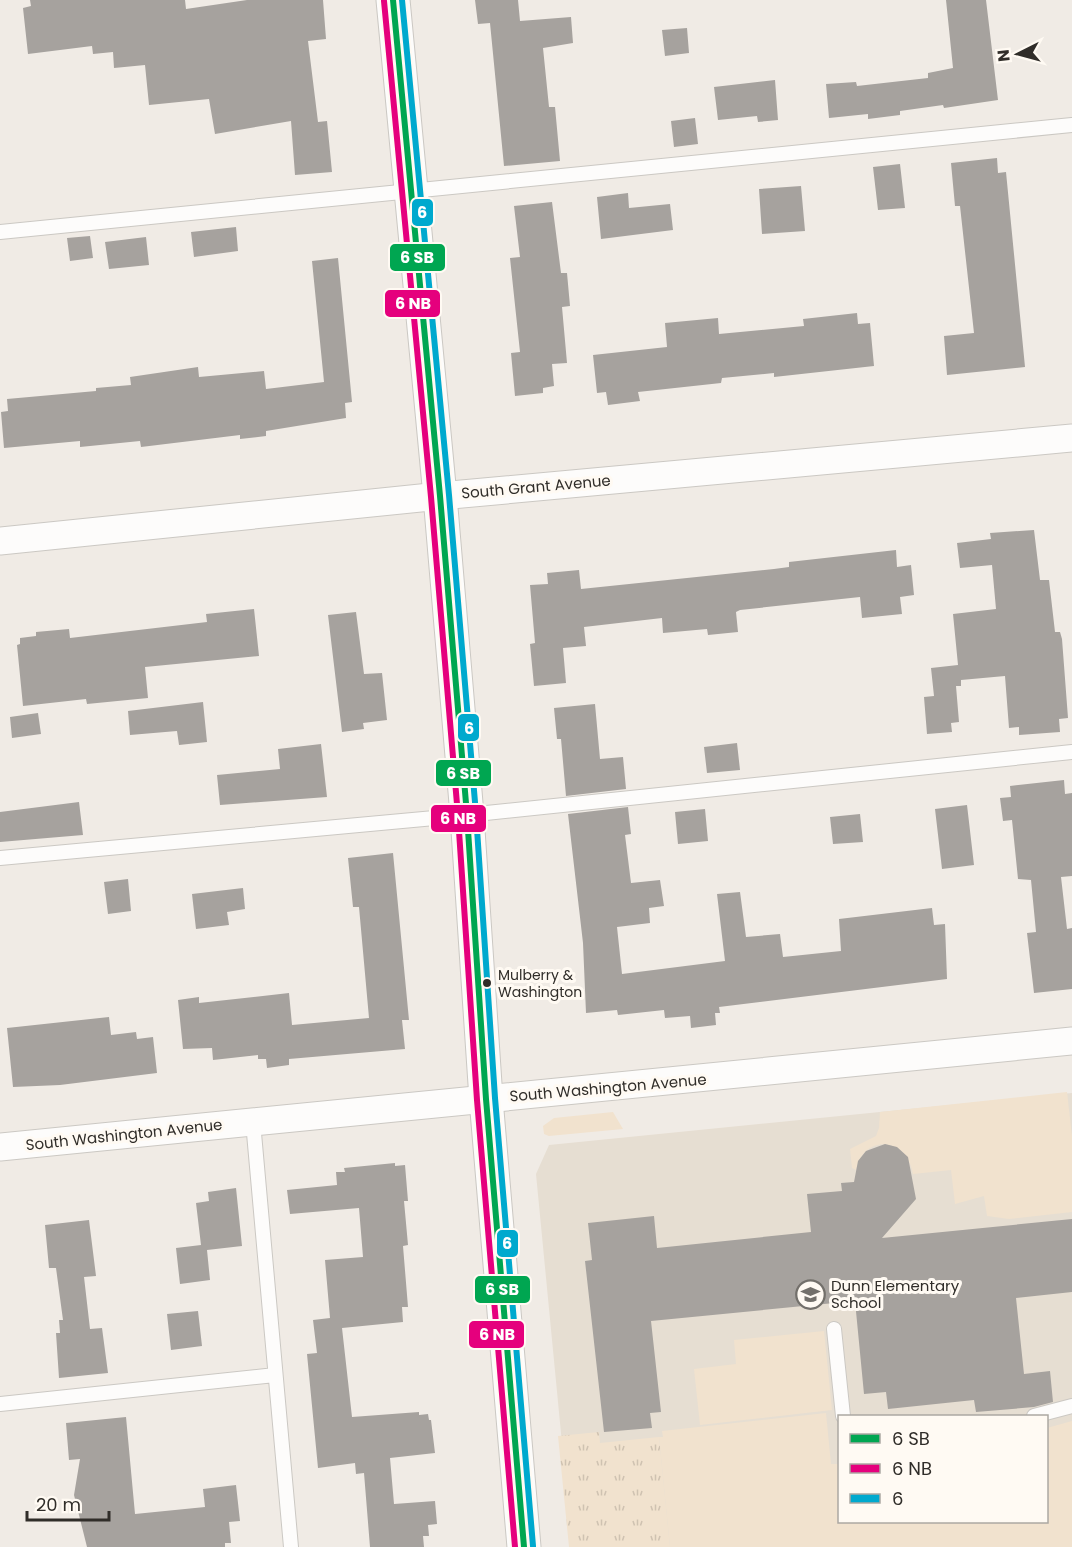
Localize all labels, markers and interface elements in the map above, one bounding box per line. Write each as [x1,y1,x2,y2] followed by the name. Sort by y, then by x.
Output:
[988,24,1048,84] north arrow
[992,48,1016,63] text: N
[411,198,434,227] line badge: 6
[417,201,427,224] text: 6
[389,243,446,272] line badge: 6 SB
[400,246,434,269] text: 6 SB
[384,289,441,318] line badge: 6 NB
[395,292,431,315] text: 6 NB
[460,470,612,503] street label: South Grant Avenue
[457,713,480,742] line badge: 6
[464,717,474,740] text: 6
[435,759,492,787] line badge: 6 SB
[446,762,480,785] text: 6 SB
[430,804,487,833] line badge: 6 NB
[440,807,476,830] text: 6 NB
[498,965,582,1002] place label: Mulberry & Washington
[481,977,493,989] marker: Mulberry & Washington
[509,1068,707,1107] street label: South Washington Avenue
[25,1114,223,1155] street label: South Washington Avenue
[496,1229,519,1258] line badge: 6
[502,1232,512,1255] text: 6
[474,1275,531,1304] line badge: 6 SB
[831,1275,960,1313] place label: Dunn Elementary School
[485,1278,519,1301] text: 6 SB
[794,1279,826,1311] school or university icon: Dunn Elementary School
[468,1320,525,1349] line badge: 6 NB
[479,1323,515,1346] text: 6 NB
[838,1415,1048,1523] legend
[892,1426,930,1451] text: 6 SB
[892,1456,932,1481] text: 6 NB
[27,1484,110,1522] scale bar
[892,1486,903,1511] text: 6
[36,1492,81,1517] text: 20 m

